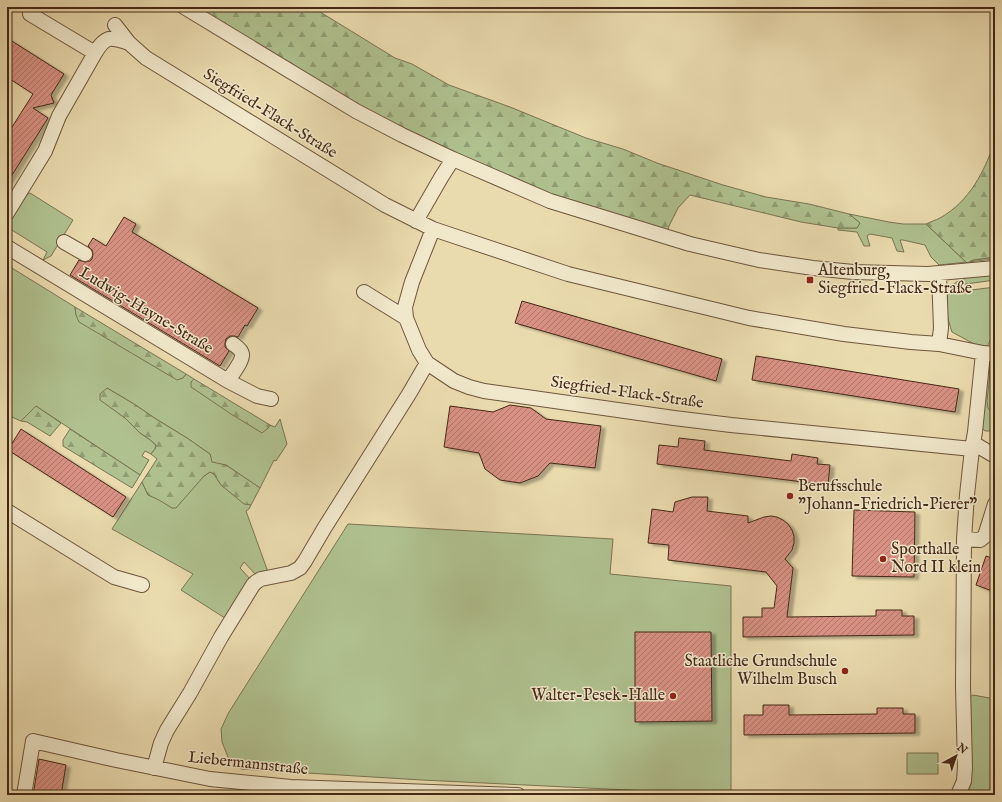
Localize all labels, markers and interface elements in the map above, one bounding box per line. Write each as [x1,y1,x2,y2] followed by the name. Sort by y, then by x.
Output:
[199,65,341,163] street label: Siegfried-Flack-Straße
[817,261,972,299] place label: Altenburg, Siegfried-Flack-Straße
[75,263,217,359] street label: Ludwig-Hayne-Straße
[805,275,815,285] marker: Altenburg, Siegfried-Flack-Straße
[549,372,705,414] street label: Siegfried-Flack-Straße
[798,477,977,515] place label: Berufsschule "Johann-Friedrich-Pierer"
[785,491,795,501] marker: Berufsschule "Johann-Friedrich-Pierer"
[891,540,982,578] place label: Sporthalle Nord II klein
[878,554,888,564] marker: Sporthalle Nord II klein
[684,652,837,690] place label: Staatliche Grundschule Wilhelm Busch
[840,666,850,676] marker: Staatliche Grundschule Wilhelm Busch
[531,686,665,706] place label: Walter-Pesek-Halle
[668,691,678,701] marker: Walter-Pesek-Halle
[936,736,976,776] north arrow
[953,740,970,758] text: N
[187,748,309,780] street label: Liebermannstraße

